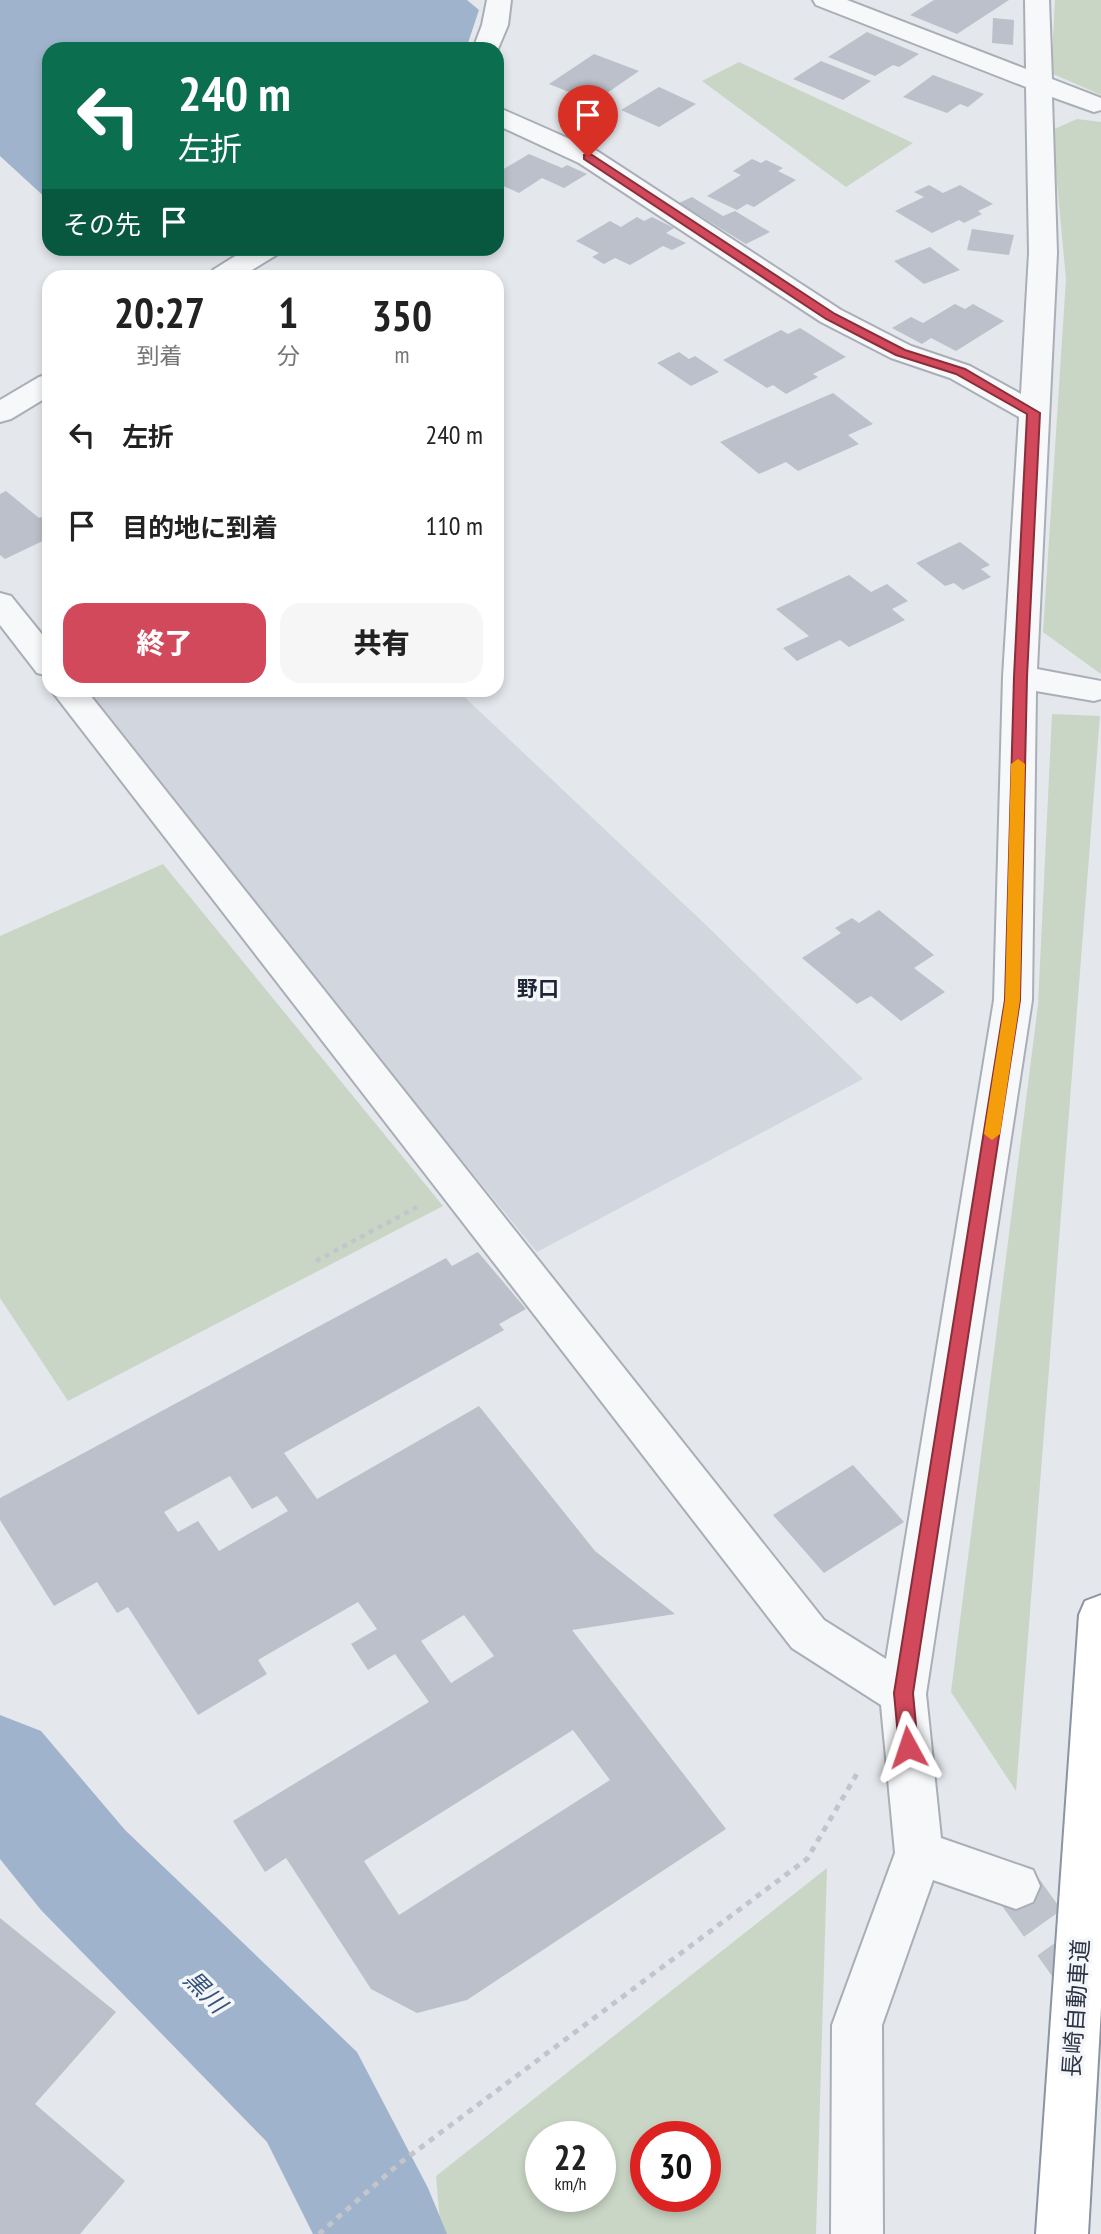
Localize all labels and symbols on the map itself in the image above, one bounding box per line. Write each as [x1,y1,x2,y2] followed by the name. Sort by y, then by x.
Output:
[558,85,618,157] pin
[517,975,559,1002] district label: 野口
[871,1710,945,1784] position arrow
[1056,1938,1095,2078] street label: 長崎自動車道
[177,1964,235,2022] water label: 黒川
[630,2121,721,2212] speed limit sign: 30

